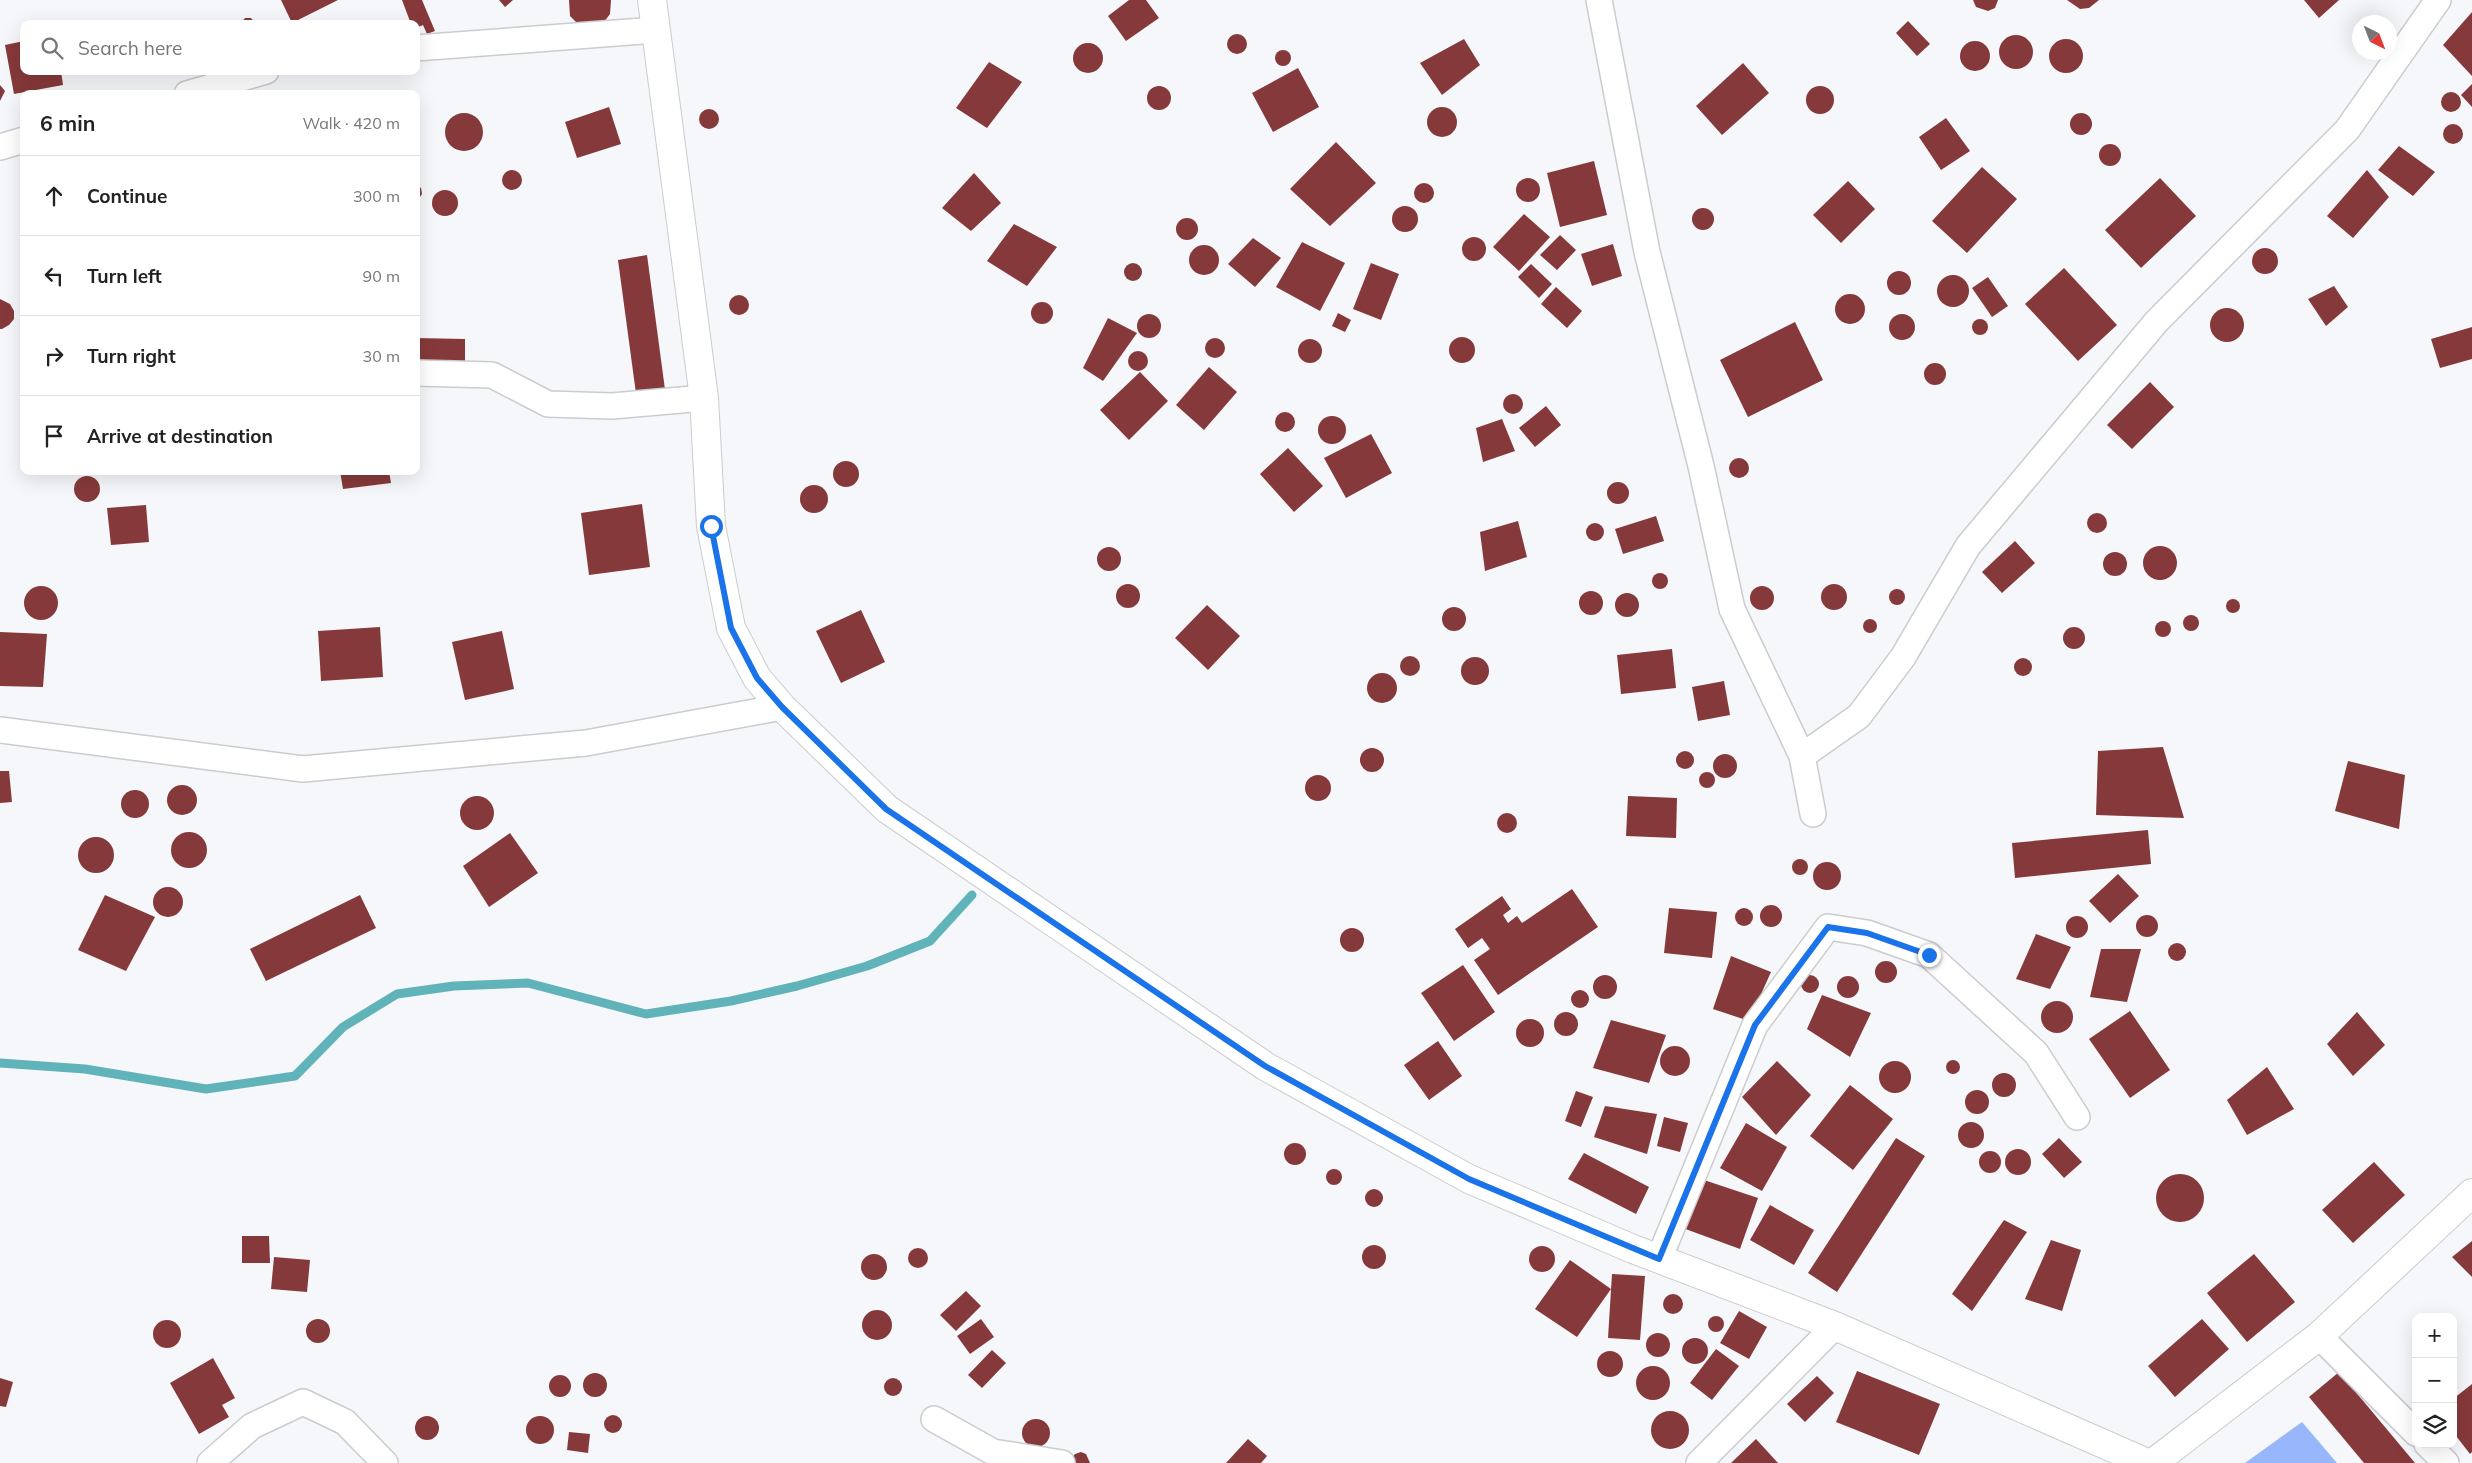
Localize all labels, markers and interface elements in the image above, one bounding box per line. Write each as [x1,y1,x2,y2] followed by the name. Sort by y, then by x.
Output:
[2352,15,2397,60] north arrow
[20,20,420,75] search box
[38,34,66,62] icon: search
[78,36,182,60] text: Search here
[40,110,95,136] text: 6 min
[302,113,400,133] text: Walk · 420 m
[40,182,68,210] icon: ahead
[87,184,167,208] text: Continue
[353,186,400,206] text: 300 m
[40,262,68,290] icon: left
[87,264,162,288] text: Turn left
[363,266,400,286] text: 90 m
[40,342,68,370] icon: right
[87,344,176,368] text: Turn right
[363,346,400,366] text: 30 m
[40,422,68,450] icon: arrive
[87,424,273,448] text: Arrive at destination
[700,515,723,538] route start
[1918,944,1941,967] route end
[2412,1313,2457,1448] map controls
[2412,1313,2457,1358] button: +
[2412,1358,2457,1403] button: −
[2412,1403,2457,1448] button: layers

